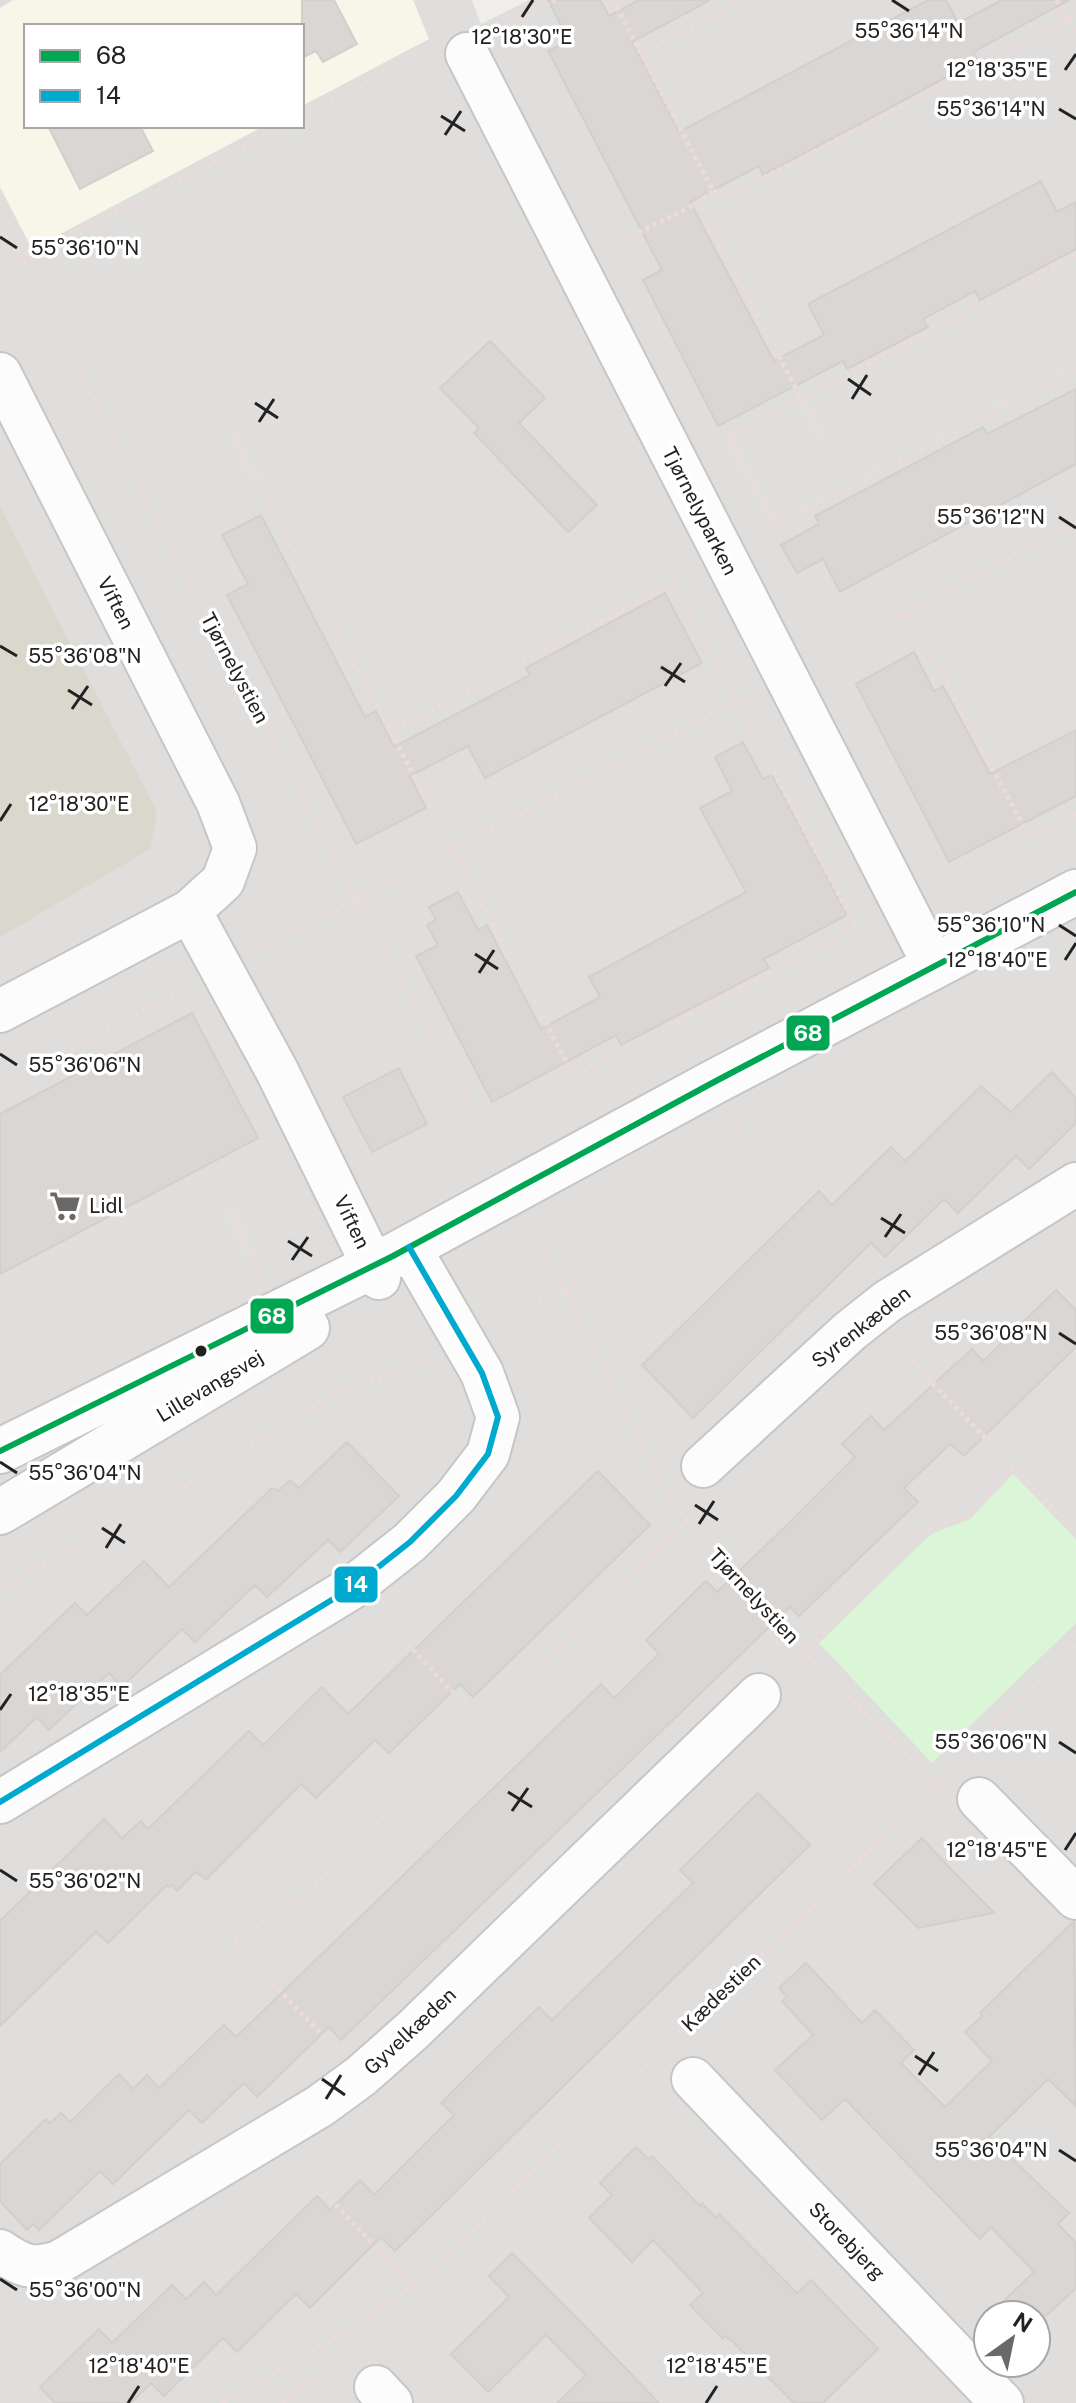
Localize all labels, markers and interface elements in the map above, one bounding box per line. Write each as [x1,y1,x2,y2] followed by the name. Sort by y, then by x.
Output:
[854,19,964,43] text: 55°36'14"N
[24,24,304,128] legend
[472,25,573,49] text: 12°18'30"E
[96,41,126,69] text: 68
[946,58,1048,82] text: 12°18'35"E
[96,81,121,109] text: 14
[936,97,1046,121] text: 55°36'14"N
[31,236,139,260] text: 55°36'10"N
[657,443,743,579] street label: Tjørnelyparken
[937,505,1045,529] text: 55°36'12"N
[93,573,139,633] street label: Viften
[196,609,274,727] street label: Tjørnelystien
[28,644,142,668] text: 55°36'08"N
[29,792,130,816] text: 12°18'30"E
[937,913,1045,937] text: 55°36'10"N
[946,948,1048,972] text: 12°18'40"E
[785,1014,831,1052] line badge: 68
[793,1020,823,1046] text: 68
[29,1053,141,1077] text: 55°36'06"N
[48,1189,82,1223] supermarket icon: Lidl
[329,1192,375,1252] street label: Viften
[89,1194,124,1218] place label: Lidl
[807,1281,915,1373] street label: Syrenkæden
[249,1297,295,1335] line badge: 68
[257,1303,287,1329] text: 68
[934,1321,1048,1345] text: 55°36'08"N
[193,1343,209,1359] unlabelled marker
[152,1345,268,1427] street label: Lillevangsvej
[28,1461,142,1485] text: 55°36'04"N
[704,1543,804,1649] street label: Tjørnelystien
[333,1565,379,1604] line badge: 14
[344,1571,368,1597] text: 14
[28,1682,130,1706] text: 12°18'35"E
[935,1730,1047,1754] text: 55°36'06"N
[946,1838,1048,1862] text: 12°18'45"E
[29,1869,141,1893] text: 55°36'02"N
[677,1949,765,2037] street label: Kædestien
[359,1982,461,2080] street label: Gyvelkæden
[934,2138,1048,2162] text: 55°36'04"N
[804,2197,890,2285] street label: Storebjerg
[29,2278,141,2302] text: 55°36'00"N
[972,2299,1052,2379] north arrow
[1009,2307,1037,2338] text: N
[88,2354,190,2378] text: 12°18'40"E
[666,2354,768,2378] text: 12°18'45"E

